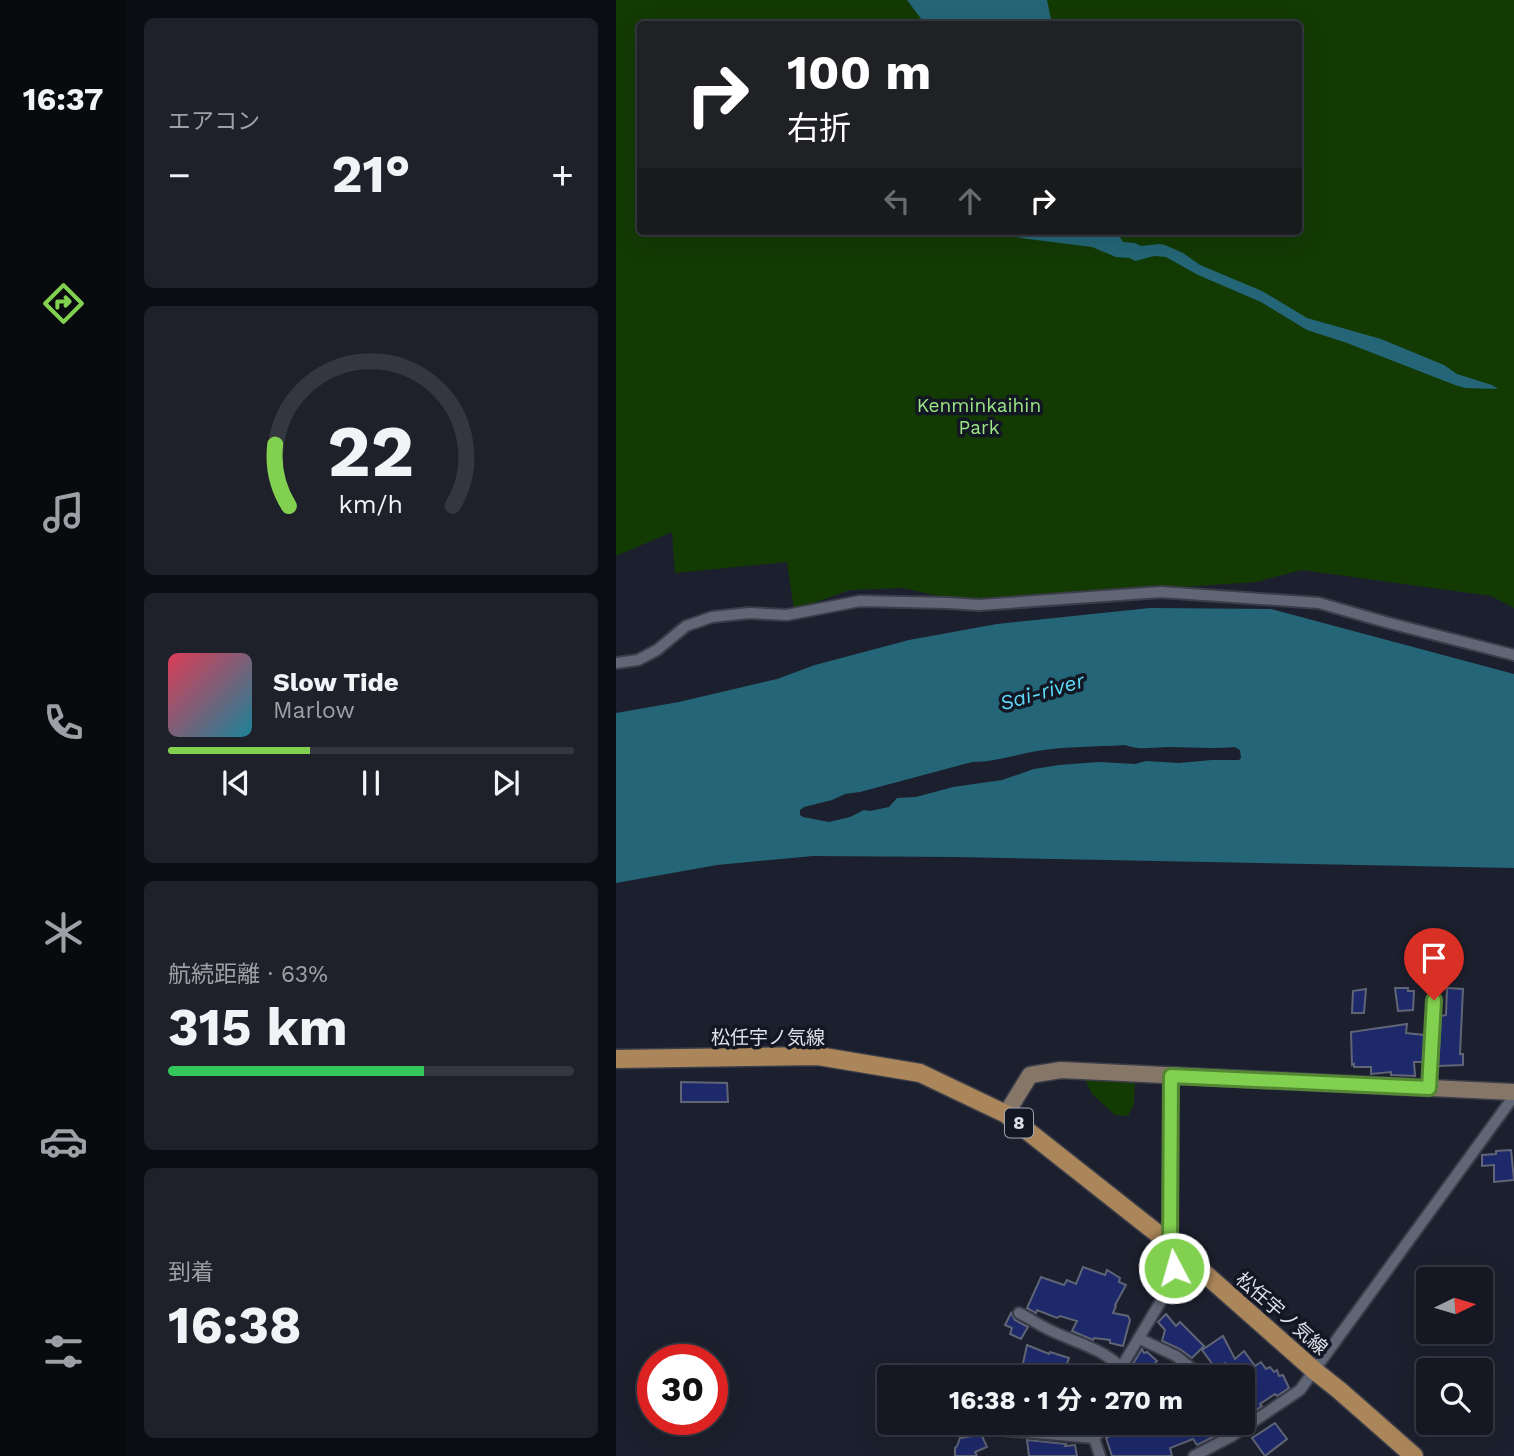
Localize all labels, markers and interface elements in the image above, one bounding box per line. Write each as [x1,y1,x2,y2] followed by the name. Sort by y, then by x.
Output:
[787,43,931,101] text: 100 m
[672,49,763,140] icon: right
[23,80,103,118] text: 16:37
[168,108,260,135] text: エアコン
[787,109,851,147] text: 右折
[331,144,411,205] text: 21°
[168,153,191,197] text: −
[551,153,574,197] text: +
[878,182,916,220] icon: left
[951,182,989,220] icon: ahead
[1024,182,1062,220] icon: right
[39,279,88,328] icon: directions
[917,394,1041,439] park label: Kenminkaihin Park
[328,409,414,495] text: 22
[39,488,88,537] icon: music
[339,490,403,519] text: km/h
[273,667,399,697] text: Slow Tide
[997,667,1088,716] water label: Sai-river
[273,697,355,724] text: Marlow
[39,698,88,747] icon: phone
[217,764,255,802] icon: previous
[352,764,390,802] icon: pause
[487,764,525,802] icon: next
[39,908,88,957] icon: climate
[1404,928,1464,1000] pin
[1415,939,1453,977] icon: arrive
[168,961,328,988] text: 航続距離 · 63%
[168,997,348,1058] text: 315 km
[711,1026,825,1049] street label: 松任宇ノ気線
[1005,1108,1033,1138] road number: 8
[39,1117,88,1166] icon: car
[1137,1231,1211,1305] position arrow
[168,1259,214,1286] text: 到着
[1231,1267,1332,1359] street label: 松任宇ノ気線
[1416,1267,1493,1344] north arrow
[1416,1267,1493,1435] map controls
[168,1295,302,1356] text: 16:38
[39,1327,88,1376] icon: filters
[637,1344,728,1435] speed limit sign: 30
[1416,1358,1493,1435] button: search
[949,1385,1183,1415] text: 16:38 · 1 分 · 270 m

